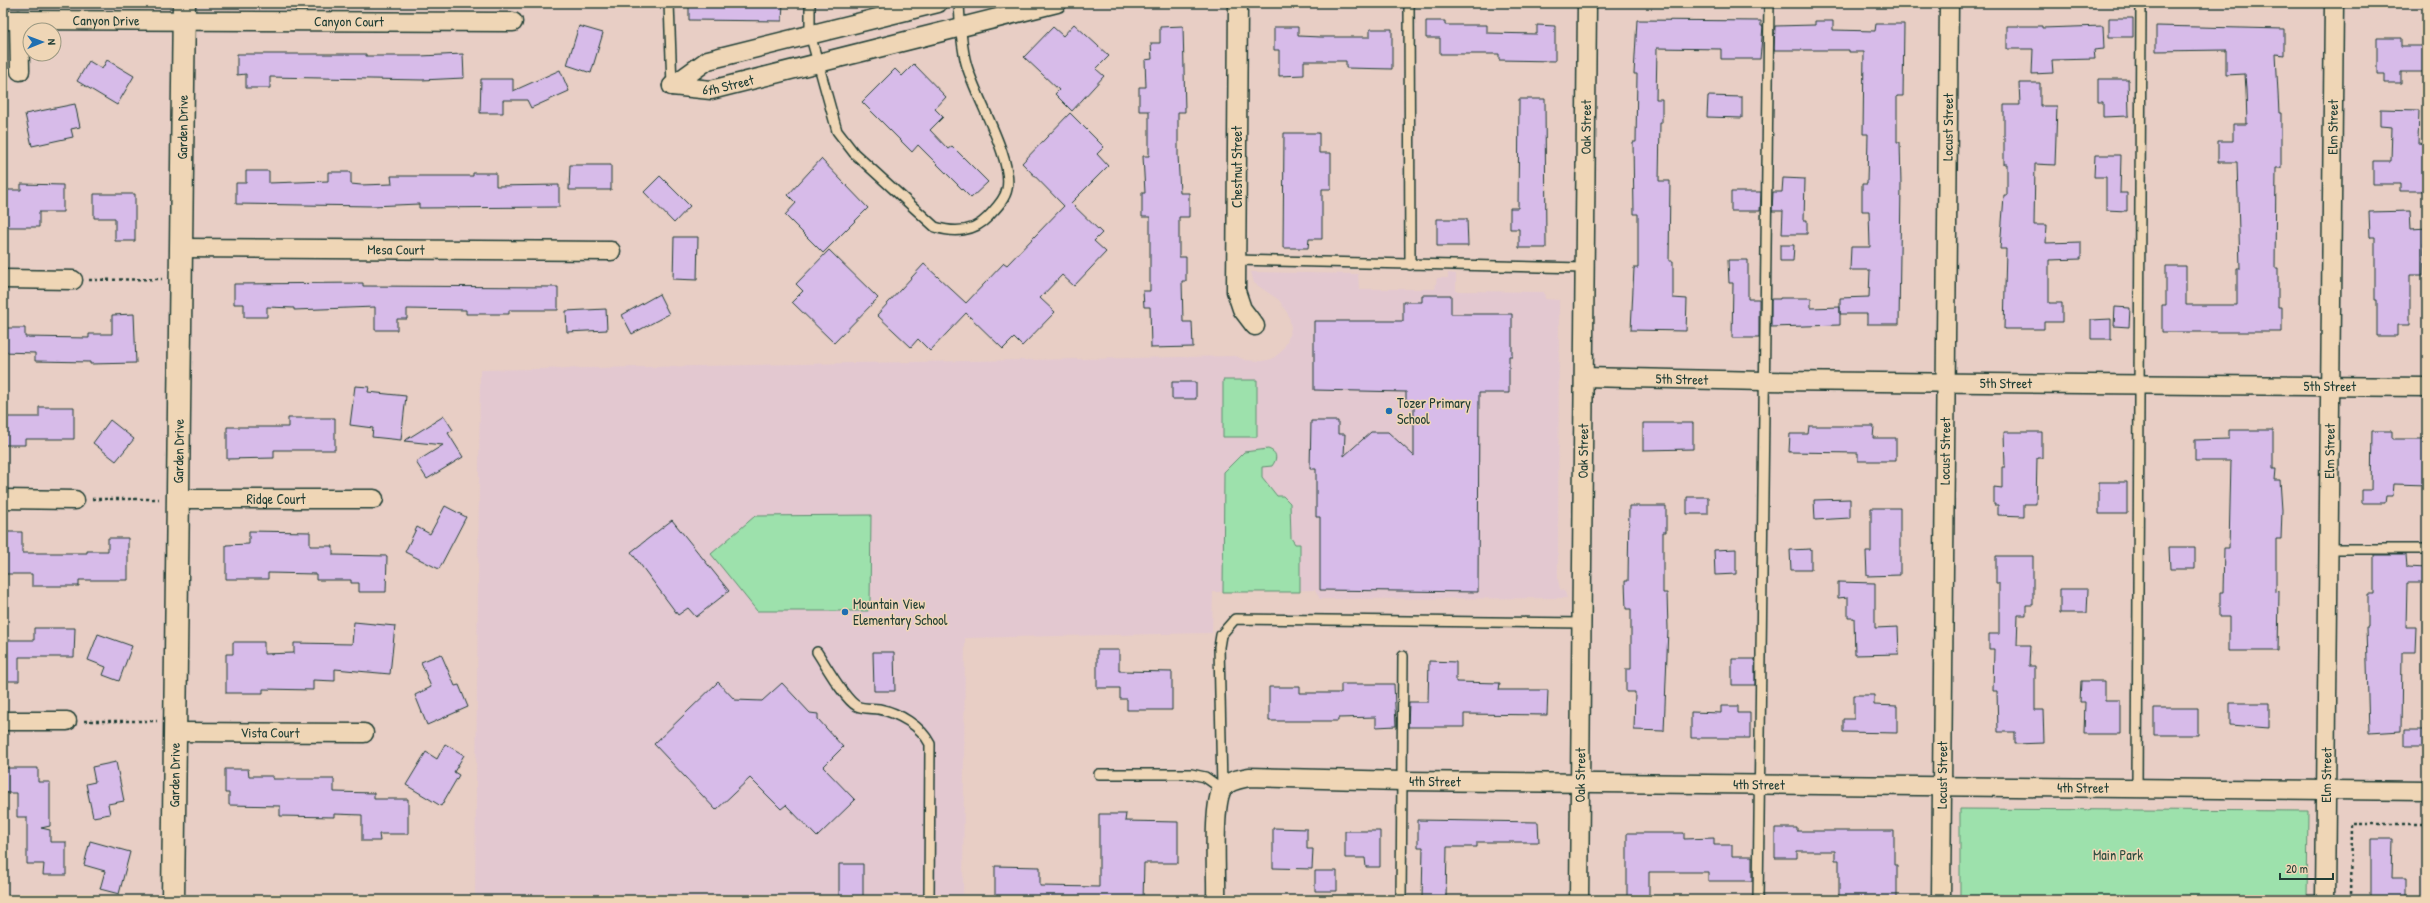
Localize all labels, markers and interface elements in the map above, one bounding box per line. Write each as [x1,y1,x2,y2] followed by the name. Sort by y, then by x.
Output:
[72,10,140,30] street label: Canyon Drive
[314,11,384,31] street label: Canyon Court
[22,22,62,62] north arrow
[45,39,59,45] text: N
[702,70,756,99] street label: 6th Street
[1938,93,1957,161] street label: Locust Street
[172,94,192,159] street label: Garden Drive
[1576,99,1595,155] street label: Oak Street
[2322,99,2342,155] street label: Elm Street
[1227,126,1246,208] street label: Chestnut Street
[367,239,425,259] street label: Mesa Court
[1656,369,1709,389] street label: 5th Street
[1980,373,2032,392] street label: 5th Street
[2304,376,2356,395] street label: 5th Street
[1397,393,1471,428] place label: Tozer Primary School
[1384,406,1394,416] marker: Tozer Primary School
[1935,417,1954,485] street label: Locust Street
[168,418,188,483] street label: Garden Drive
[1573,423,1592,479] street label: Oak Street
[2319,423,2339,479] street label: Elm Street
[246,489,306,509] street label: Ridge Court
[853,594,948,630] place label: Mountain View Elementary School
[840,607,850,617] marker: Mountain View Elementary School
[240,722,300,742] street label: Vista Court
[1932,741,1951,809] street label: Locust Street
[164,742,184,807] street label: Garden Drive
[1570,747,1589,803] street label: Oak Street
[2316,747,2336,803] street label: Elm Street
[1409,771,1461,791] street label: 4th Street
[1733,774,1785,794] street label: 4th Street
[2057,777,2109,797] street label: 4th Street
[2093,845,2143,864] park label: Main Park
[2280,855,2333,881] scale bar
[2286,860,2308,877] text: 20 m

